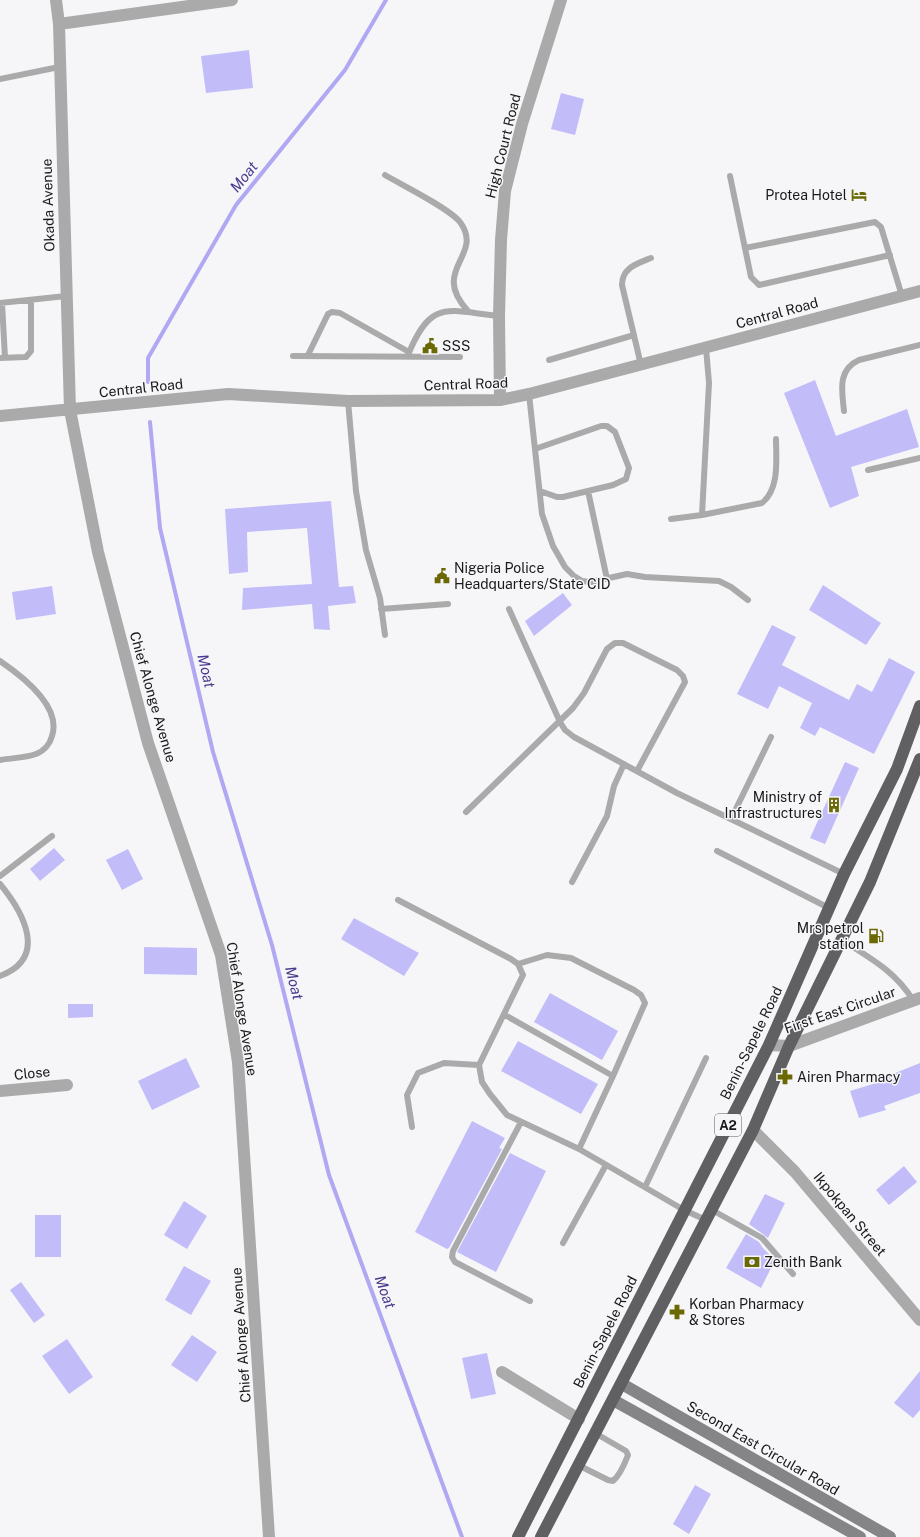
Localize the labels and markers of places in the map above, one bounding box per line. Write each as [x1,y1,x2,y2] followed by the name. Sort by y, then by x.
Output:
[850,186,868,204] hotel icon: Protea Hotel
[765,187,847,203] place label: Protea Hotel
[421,337,439,355] public building icon: SSS
[442,338,470,354] place label: SSS
[454,560,610,592] place label: Nigeria Police Headquarters/State CID
[433,567,451,585] public building icon: Nigeria Police Headquarters/State CID
[725,789,822,821] place label: Ministry of Infrastructures
[825,796,843,814] building icon: Ministry of Infrastructures
[797,920,864,952] place label: Mrs petrol station
[867,927,885,945] fuel station icon: Mrs petrol station
[776,1068,794,1086] pharmacy icon: Airen Pharmacy
[797,1069,901,1085] place label: Airen Pharmacy
[743,1253,761,1271] bank icon: Zenith Bank
[764,1254,842,1270] place label: Zenith Bank
[689,1296,805,1328] place label: Korban Pharmacy & Stores
[668,1303,686,1321] pharmacy icon: Korban Pharmacy & Stores

